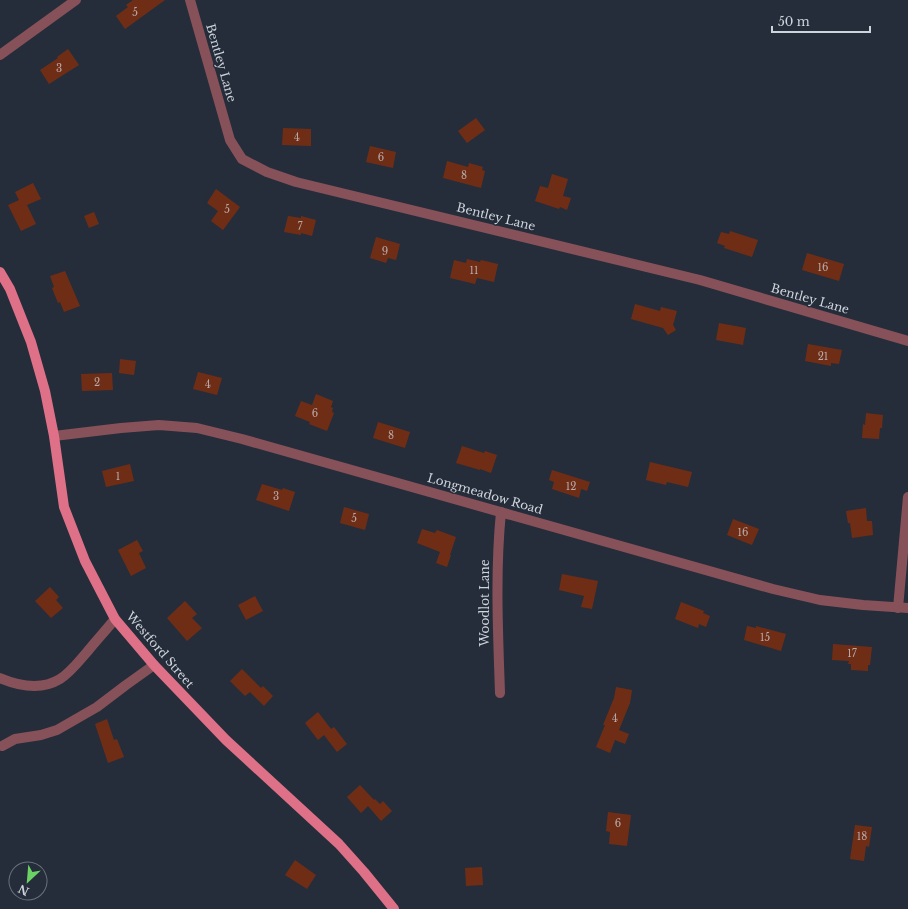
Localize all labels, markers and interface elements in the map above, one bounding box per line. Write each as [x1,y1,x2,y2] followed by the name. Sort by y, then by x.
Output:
[132,6,138,19] house number: 5
[772,8,870,34] scale bar
[778,14,810,29] text: 50 m
[203,22,240,104] street label: Bentley Lane
[56,62,62,75] house number: 3
[294,131,300,144] house number: 4
[378,151,384,164] house number: 6
[461,169,467,182] house number: 8
[455,199,537,234] street label: Bentley Lane
[224,203,230,216] house number: 5
[297,220,303,233] house number: 7
[382,245,388,258] house number: 9
[818,261,828,274] house number: 16
[470,264,478,277] house number: 11
[769,280,851,317] street label: Bentley Lane
[818,350,828,363] house number: 21
[94,376,100,389] house number: 2
[205,378,211,391] house number: 4
[312,407,318,420] house number: 6
[388,429,394,442] house number: 8
[116,470,120,483] house number: 1
[426,470,545,517] street label: Longmeadow Road
[566,480,576,493] house number: 12
[273,490,279,503] house number: 3
[351,512,357,525] house number: 5
[738,526,748,539] house number: 16
[477,559,492,648] street label: Woodlot Lane
[123,608,198,691] street label: Westford Street
[760,631,770,644] house number: 15
[847,647,858,660] house number: 17
[612,712,618,725] house number: 4
[615,817,621,830] house number: 6
[857,830,867,843] house number: 18
[8,861,48,901] north arrow
[15,881,31,899] text: N

